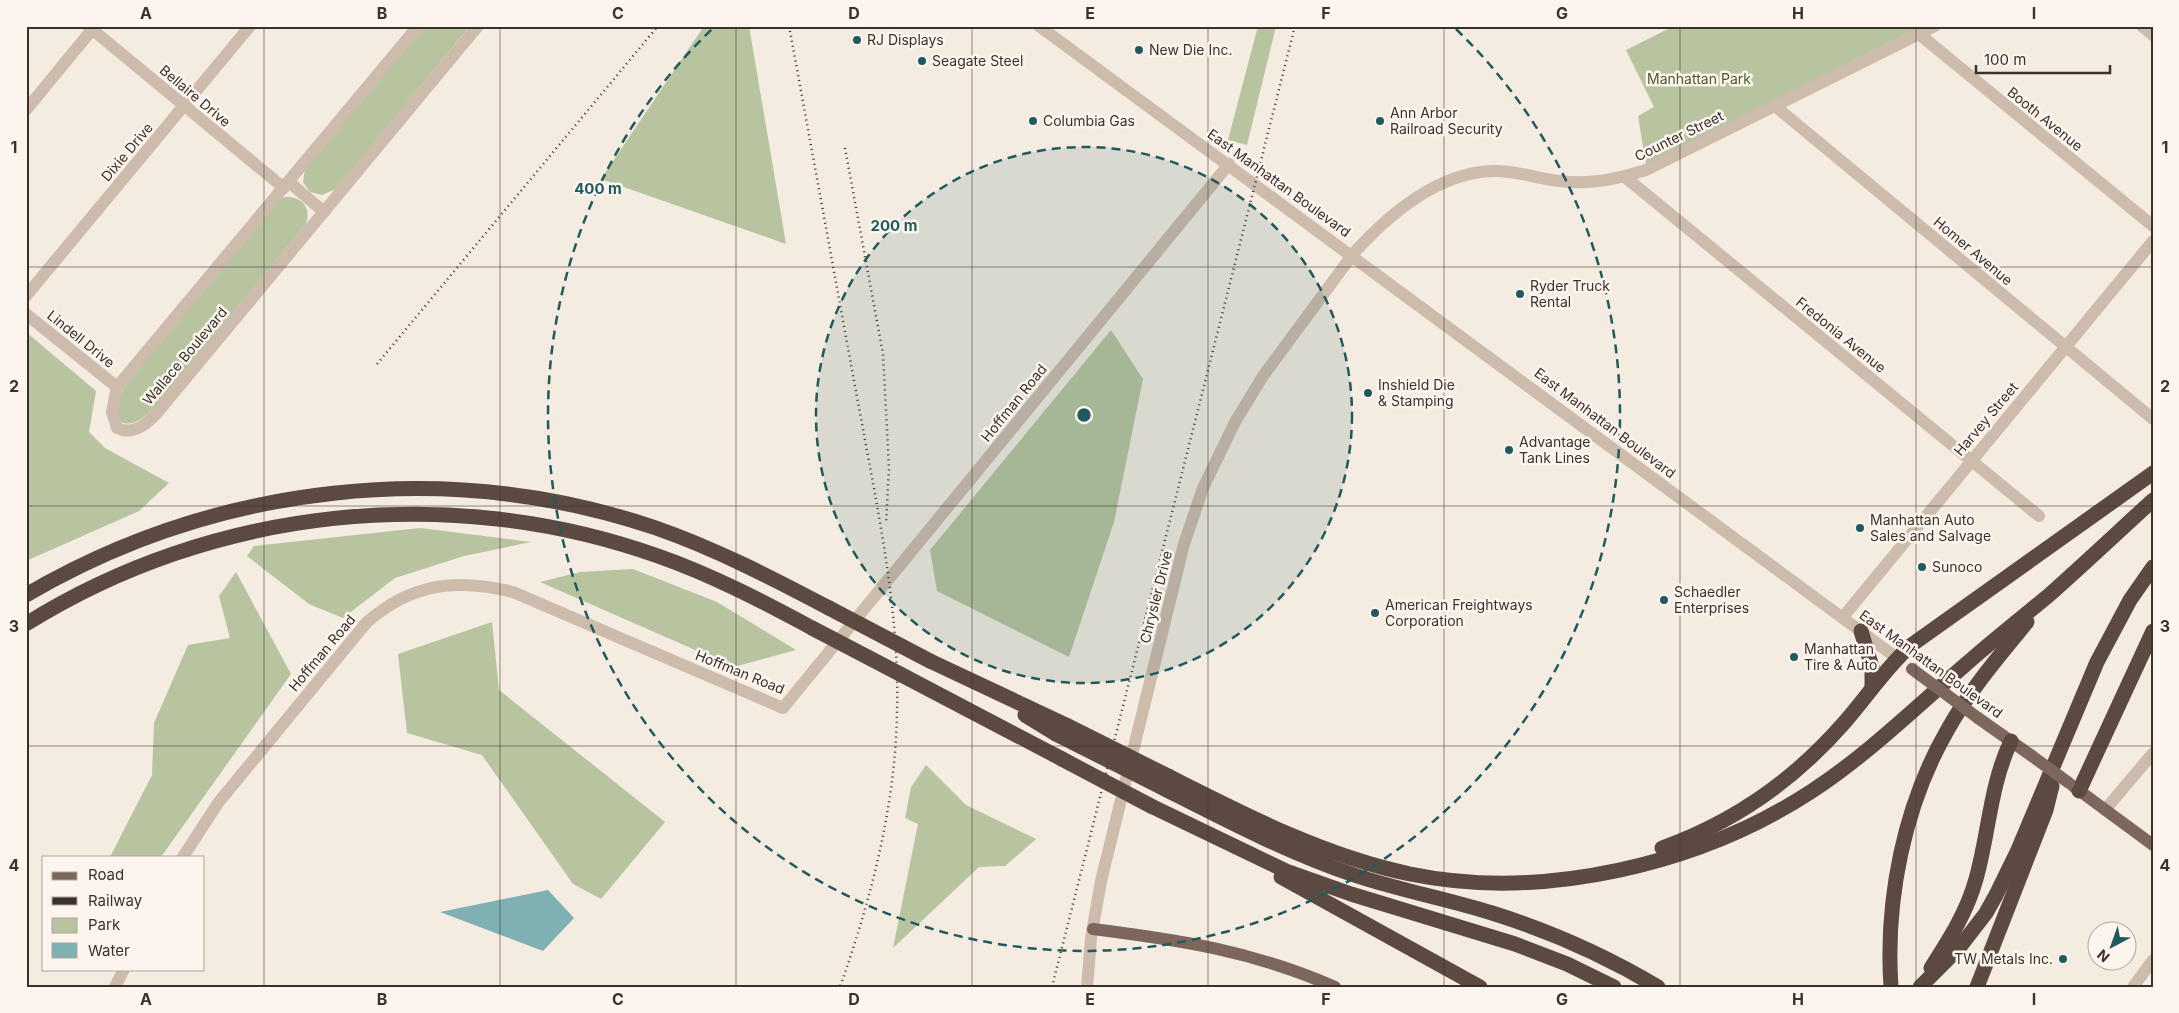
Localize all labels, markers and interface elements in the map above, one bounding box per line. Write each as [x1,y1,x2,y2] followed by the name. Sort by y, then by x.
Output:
[140,3,152,23] text: A
[377,3,387,23] text: B
[612,3,624,23] text: C
[848,3,860,23] text: D
[1085,3,1095,23] text: E
[1321,3,1331,23] text: F
[1556,3,1568,23] text: G
[1792,3,1804,23] text: H
[2032,3,2036,23] text: I
[867,31,944,48] place label: RJ Displays
[851,34,863,46] marker: RJ Displays
[1149,41,1233,58] place label: New Die Inc.
[1976,42,2110,74] scale bar
[1133,44,1145,56] marker: New Die Inc.
[1984,50,2026,69] text: 100 m
[932,52,1023,69] place label: Seagate Steel
[916,55,928,67] marker: Seagate Steel
[156,61,234,130] street label: Bellaire Drive
[1647,70,1751,87] park label: Manhattan Park
[2004,83,2086,154] street label: Booth Avenue
[1390,104,1503,137] place label: Ann Arbor Railroad Security
[1632,107,1726,164] street label: Counter Street
[1043,112,1135,129] place label: Columbia Gas
[1027,115,1039,127] marker: Columbia Gas
[1374,115,1386,127] marker: Ann Arbor Railroad Security
[97,119,156,184] street label: Dixie Drive
[1205,125,1354,240] street label: East Manhattan Boulevard
[11,137,17,157] text: 1
[2162,137,2168,157] text: 1
[574,179,622,198] text: 400 m
[1930,213,2016,289] street label: Homer Avenue
[871,216,917,235] text: 200 m
[1530,277,1610,310] place label: Ryder Truck Rental
[1514,288,1526,300] marker: Ryder Truck Rental
[1793,293,1890,376] street label: Fredonia Avenue
[139,303,230,408] street label: Wallace Boulevard
[44,306,118,371] street label: Lindell Drive
[977,361,1050,445] street label: Hoffman Road
[1531,364,1679,481] street label: East Manhattan Boulevard
[9,376,19,396] text: 2
[1378,376,1455,409] place label: Inshield Die & Stamping
[2160,376,2170,396] text: 2
[1950,378,2021,459] street label: Harvey Street
[1362,387,1374,399] marker: Inshield Die & Stamping
[1075,406,1093,424] centre of rings
[1519,433,1591,466] place label: Advantage Tank Lines
[1503,444,1515,456] marker: Advantage Tank Lines
[1870,511,1991,544] place label: Manhattan Auto Sales and Salvage
[1854,522,1866,534] marker: Manhattan Auto Sales and Salvage
[1136,549,1175,645] street label: Chrysler Drive
[1932,558,1982,575] place label: Sunoco
[1916,561,1928,573] marker: Sunoco
[1674,583,1749,616] place label: Schaedler Enterprises
[1658,594,1670,606] marker: Schaedler Enterprises
[1385,596,1533,629] place label: American Freightways Corporation
[1857,606,2006,721] street label: East Manhattan Boulevard
[1369,607,1381,619] marker: American Freightways Corporation
[285,611,359,694] street label: Hoffman Road
[9,616,19,636] text: 3
[2160,616,2170,636] text: 3
[1804,640,1877,673] place label: Manhattan Tire & Auto
[693,646,787,697] street label: Hoffman Road
[1788,651,1800,663] marker: Manhattan Tire & Auto
[9,855,20,875] text: 4
[2160,855,2171,875] text: 4
[42,856,205,970] legend
[88,865,124,884] text: Road
[88,891,143,910] text: Railway
[88,915,121,934] text: Park
[2086,920,2136,970] north arrow
[88,941,130,960] text: Water
[2094,946,2113,966] text: N
[1954,950,2053,967] place label: TW Metals Inc.
[2057,953,2069,965] marker: TW Metals Inc.
[140,989,152,1009] text: A
[377,989,387,1009] text: B
[612,989,624,1009] text: C
[848,989,860,1009] text: D
[1085,989,1095,1009] text: E
[1321,989,1331,1009] text: F
[1556,989,1568,1009] text: G
[1792,989,1804,1009] text: H
[2032,989,2036,1009] text: I

